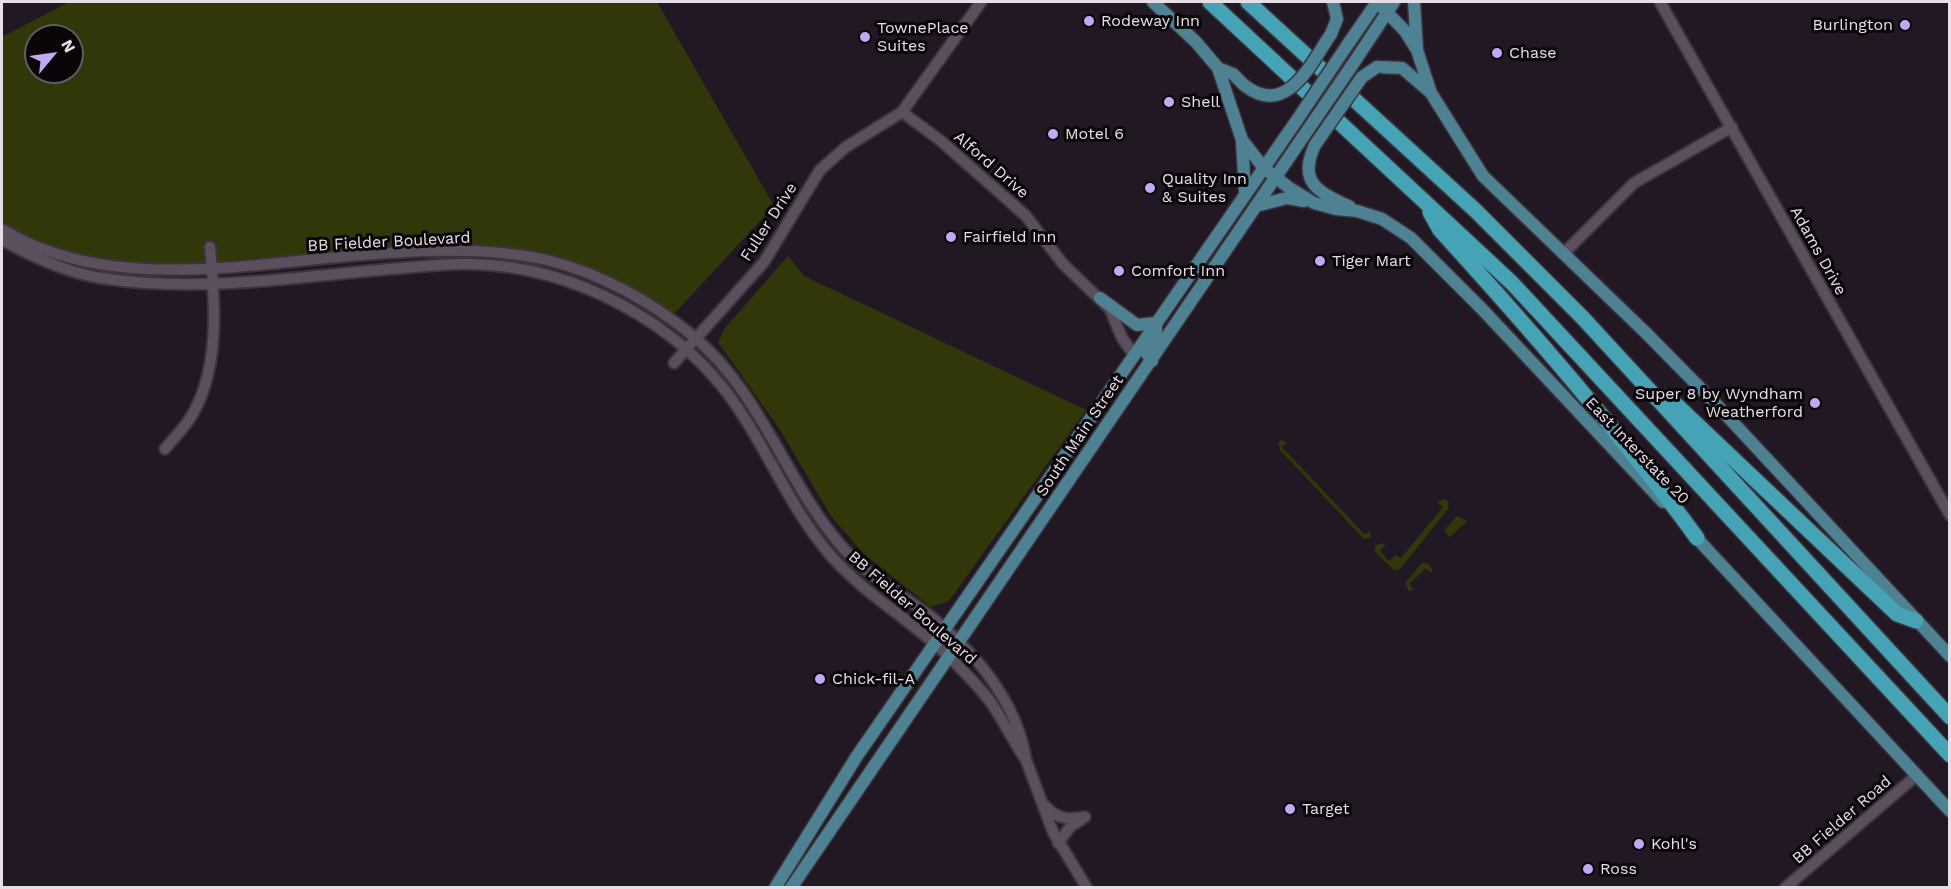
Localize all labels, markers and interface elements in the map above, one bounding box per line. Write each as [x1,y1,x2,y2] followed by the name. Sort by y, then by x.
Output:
[1101,11,1200,31] place label: Rodeway Inn
[1082,14,1096,28] marker: Rodeway Inn
[1812,15,1893,35] place label: Burlington
[877,18,969,56] place label: TownePlace Suites
[1898,18,1912,32] marker: Burlington
[24,24,84,84] north arrow
[858,30,872,44] marker: TownePlace Suites
[57,36,80,56] text: N
[1509,43,1557,63] place label: Chase
[1490,46,1504,60] marker: Chase
[1181,92,1220,112] place label: Shell
[1162,95,1176,109] marker: Shell
[1065,124,1124,144] place label: Motel 6
[950,127,1032,203] street label: Alford Drive
[1046,127,1060,141] marker: Motel 6
[1162,169,1247,207] place label: Quality Inn & Suites
[737,179,801,265] street label: Fuller Drive
[1143,181,1157,195] marker: Quality Inn & Suites
[1786,203,1850,299] street label: Adams Drive
[963,227,1056,247] place label: Fairfield Inn
[307,228,471,256] street label: BB Fielder Boulevard
[944,230,958,244] marker: Fairfield Inn
[1332,251,1411,271] place label: Tiger Mart
[1313,254,1327,268] marker: Tiger Mart
[1131,261,1225,281] place label: Comfort Inn
[1112,264,1126,278] marker: Comfort Inn
[1032,372,1128,500] street label: South Main Street
[1635,384,1803,422] place label: Super 8 by Wyndham Weatherford
[1581,394,1693,508] street label: East Interstate 20
[1808,396,1822,410] marker: Super 8 by Wyndham Weatherford
[844,547,980,669] street label: BB Fielder Boulevard
[832,669,915,689] place label: Chick-fil-A
[813,672,827,686] marker: Chick-fil-A
[1789,772,1895,868] street label: BB Fielder Road
[1302,799,1349,819] place label: Target
[1283,802,1297,816] marker: Target
[1651,834,1697,854] place label: Kohl's
[1632,837,1646,851] marker: Kohl's
[1600,859,1637,879] place label: Ross
[1581,862,1595,876] marker: Ross

